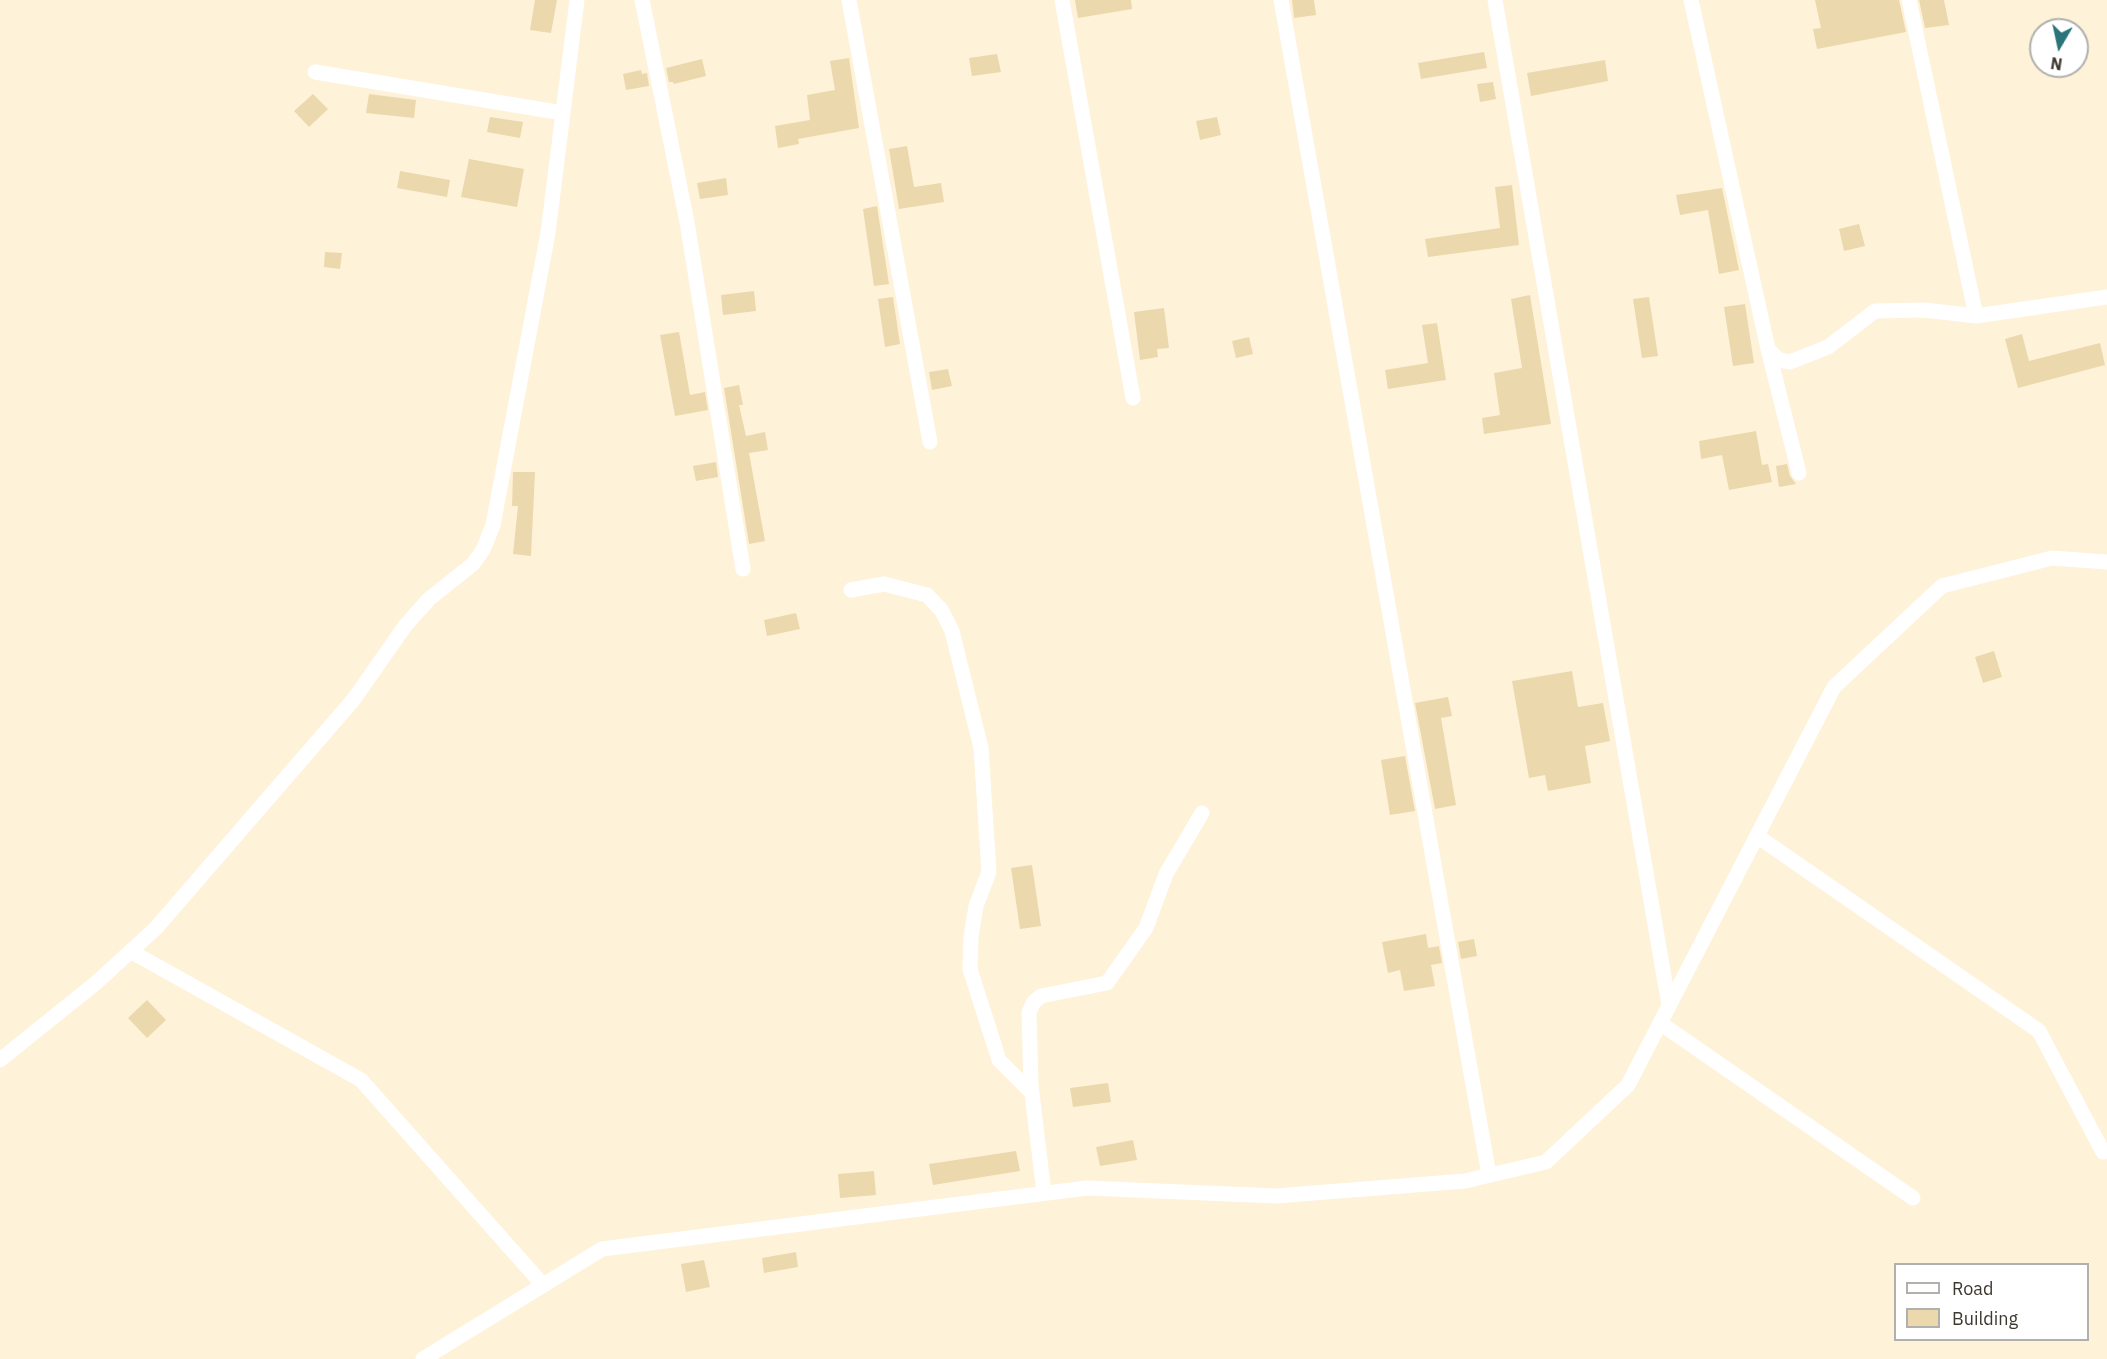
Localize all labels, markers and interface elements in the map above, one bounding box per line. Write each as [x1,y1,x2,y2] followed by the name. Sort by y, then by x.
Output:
[2029,18,2089,78] north arrow
[2049,53,2064,75] text: N
[1894,1263,2089,1341] legend
[1952,1277,1993,1300] text: Road
[1952,1307,2018,1330] text: Building

